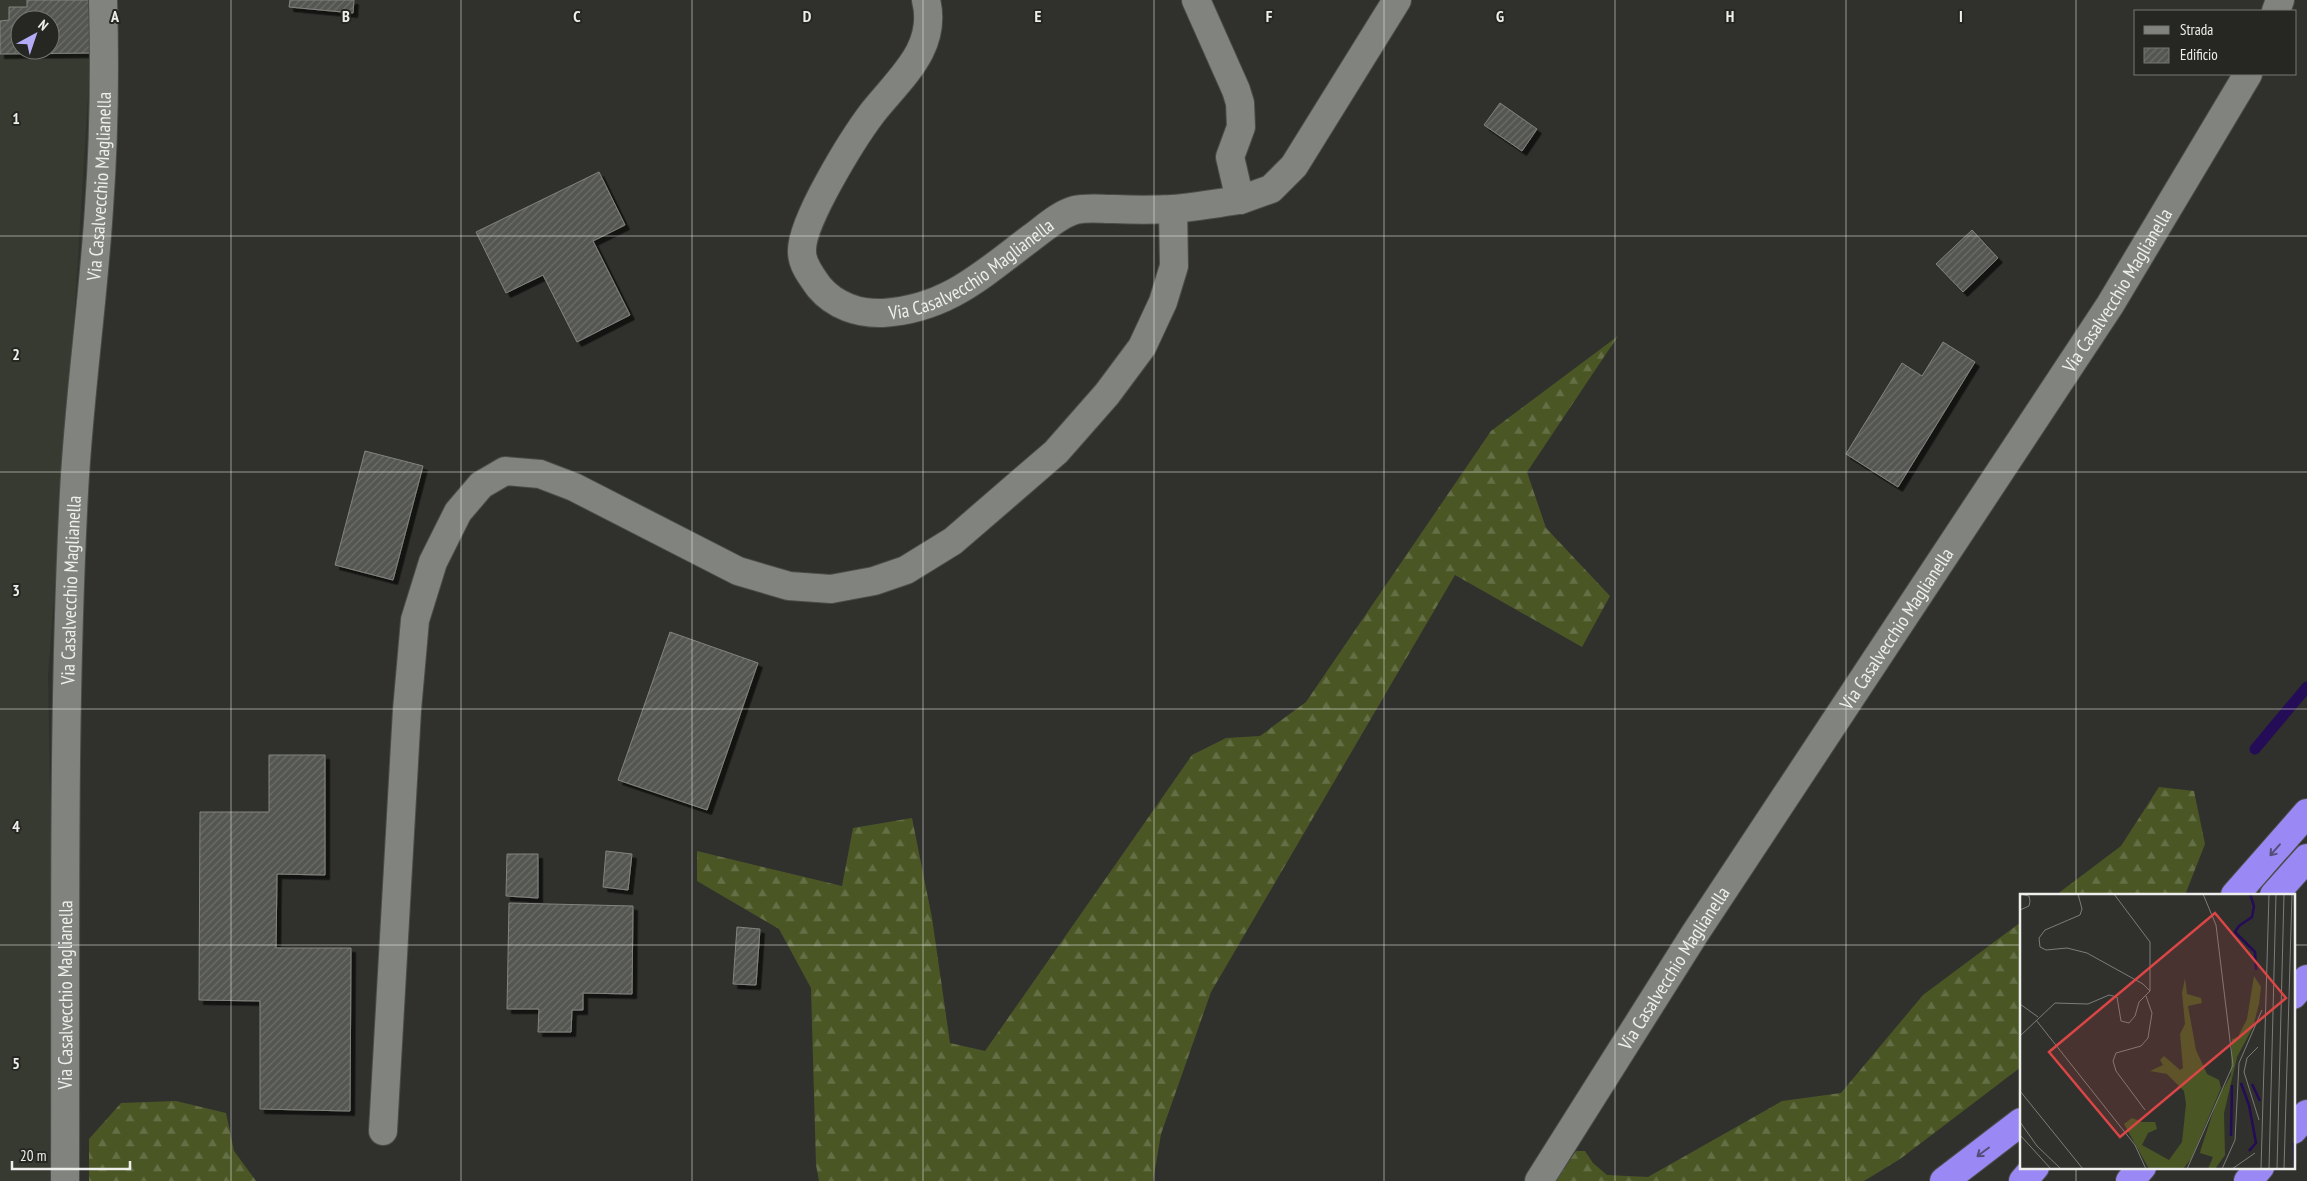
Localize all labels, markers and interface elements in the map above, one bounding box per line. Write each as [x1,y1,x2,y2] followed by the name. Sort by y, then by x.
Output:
[110,6,120,26] text: A
[342,6,350,26] text: B
[573,6,581,26] text: C
[803,6,812,26] text: D
[1035,6,1042,26] text: E
[1266,6,1273,26] text: F
[1496,6,1504,26] text: G
[1726,6,1734,26] text: H
[1959,6,1963,26] text: I
[10,10,60,60] north arrow
[2134,10,2297,75] legend
[35,16,52,34] text: N
[2180,20,2213,39] text: Strada
[2180,45,2218,64] text: Edificio
[81,92,116,283] street label: Via Casalvecchio Maglianella
[12,108,20,128] text: 1
[2056,204,2177,378] street label: Via Casalvecchio Maglianella
[886,213,1058,325] street label: Via Casalvecchio Maglianella
[12,344,20,364] text: 2
[55,495,86,686] street label: Via Casalvecchio Maglianella
[1834,543,1958,715] street label: Via Casalvecchio Maglianella
[12,580,20,600] text: 3
[12,816,20,836] text: 4
[2269,843,2281,856] one-way arrow
[1612,882,1735,1055] street label: Via Casalvecchio Maglianella
[2020,894,2294,1168] inset map
[53,900,77,1090] street label: Via Casalvecchio Maglianella
[12,1053,20,1073] text: 5
[12,1138,130,1170] scale bar
[20,1146,46,1165] text: 20 m
[1977,1147,1990,1158] one-way arrow

